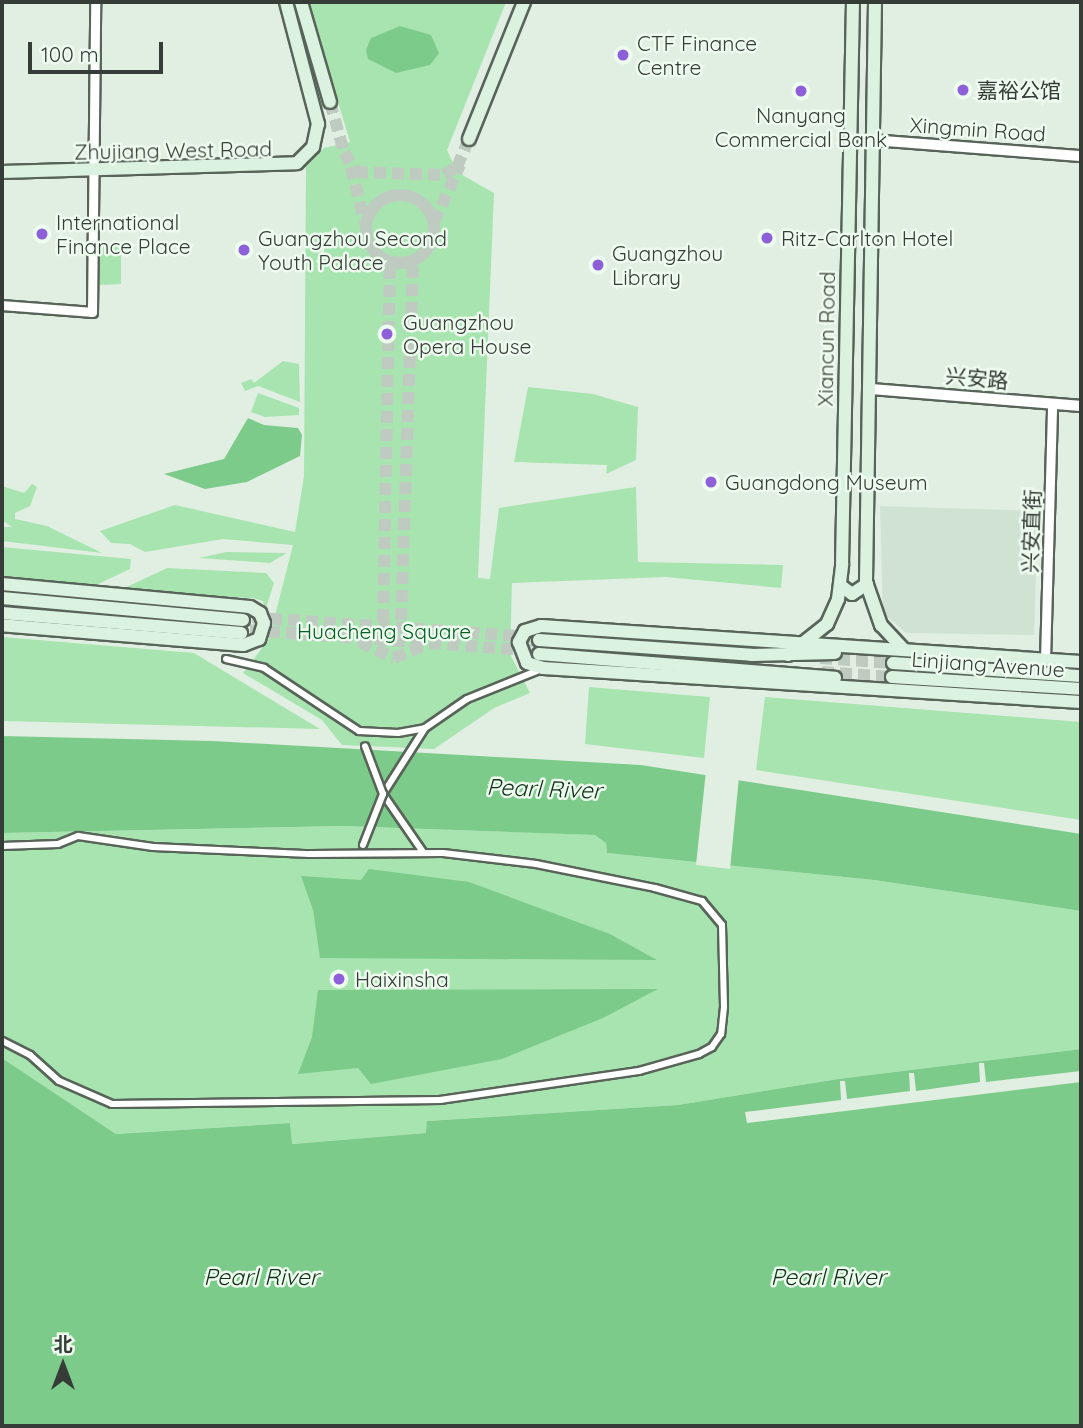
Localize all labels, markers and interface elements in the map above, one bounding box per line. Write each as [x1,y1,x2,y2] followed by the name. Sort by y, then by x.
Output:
[32,28,166,72] scale bar
[637,30,757,80] place label: CTF Finance Centre
[41,41,99,67] text: 100 m
[615,47,631,63] marker: CTF Finance Centre
[977,77,1061,103] place label: 嘉裕公馆
[955,82,971,98] marker: 嘉裕公馆
[793,83,809,99] marker: Nanyang Commercial Bank
[715,102,887,152] place label: Nanyang Commercial Bank
[909,112,1047,146] street label: Xingmin Road
[74,136,272,164] street label: Zhujiang West Road
[56,209,191,259] place label: International Finance Place
[258,225,447,275] place label: Guangzhou Second Youth Palace
[781,225,953,251] place label: Ritz-Carlton Hotel
[34,226,50,242] marker: International Finance Place
[759,230,775,246] marker: Ritz-Carlton Hotel
[612,240,723,290] place label: Guangzhou Library
[236,242,252,258] marker: Guangzhou Second Youth Palace
[590,257,606,273] marker: Guangzhou Library
[812,271,840,407] street label: Xiancun Road
[403,309,531,359] place label: Guangzhou Opera House
[377,324,397,344] marker: Guangzhou Opera House
[945,363,1009,393] street label: 兴安路
[725,469,928,495] place label: Guangdong Museum
[703,474,719,490] marker: Guangdong Museum
[1017,489,1045,573] street label: 兴安直街
[297,618,471,644] park label: Huacheng Square
[911,646,1065,682] street label: Linjiang Avenue
[486,773,602,805] water label: Pearl River
[355,966,449,992] place label: Haixinsha
[329,969,349,989] marker: Haixinsha
[203,1263,319,1291] water label: Pearl River
[770,1263,886,1291] water label: Pearl River
[28,1330,98,1400] north arrow
[53,1332,73,1356] text: 北

